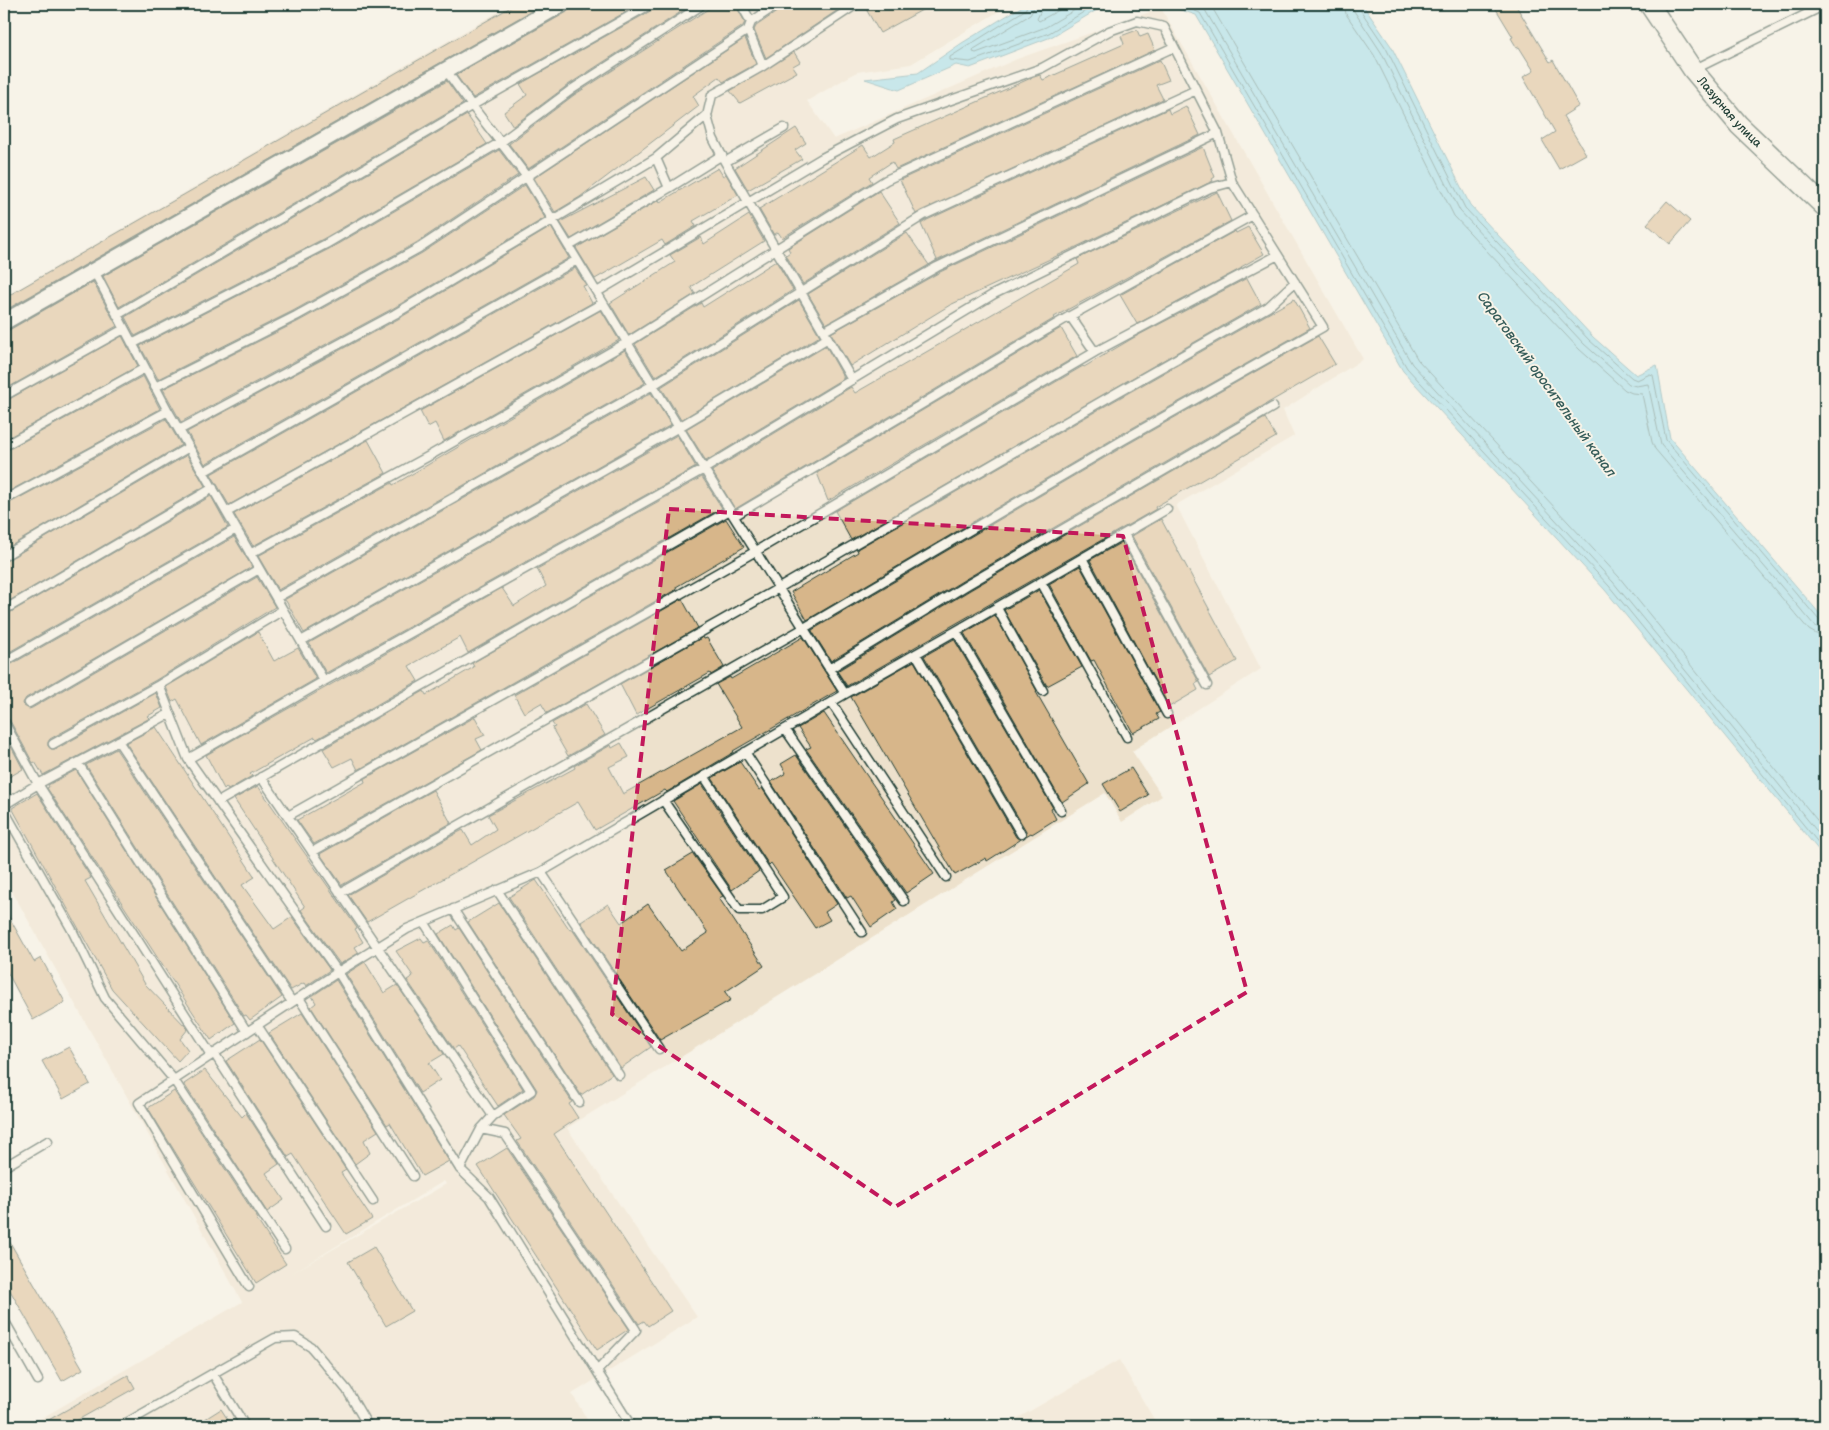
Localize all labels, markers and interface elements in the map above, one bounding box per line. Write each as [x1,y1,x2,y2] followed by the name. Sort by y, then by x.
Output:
[1693,73,1765,151] street label: Лазурная улица
[1474,288,1620,480] water label: Саратовский оросительный канал

